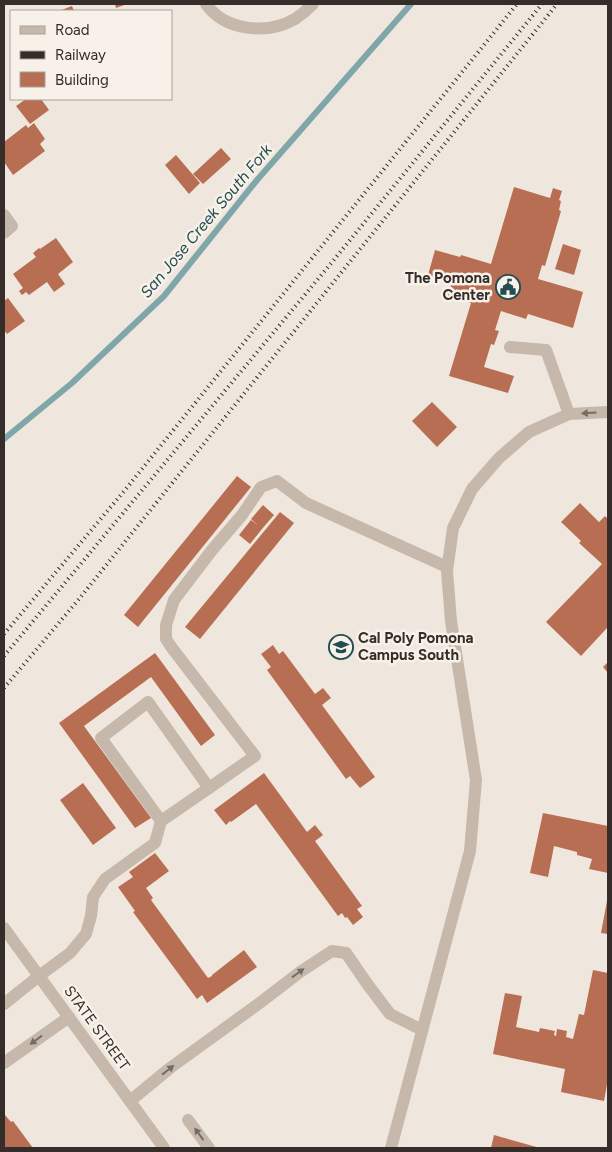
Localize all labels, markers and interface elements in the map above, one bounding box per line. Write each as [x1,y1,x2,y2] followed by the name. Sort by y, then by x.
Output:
[10,10,172,100] legend
[55,21,90,39] text: Road
[55,46,106,64] text: Railway
[55,71,109,89] text: Building
[136,140,277,302] water label: San Jose Creek South Fork
[405,269,490,304] place label: The Pomona Center
[495,274,521,300] public building icon: The Pomona Center
[581,409,597,417] one-way arrow
[358,629,474,664] place label: Cal Poly Pomona Campus South
[328,634,354,660] school or university icon: Cal Poly Pomona Campus South
[291,968,305,978] one-way arrow
[60,982,134,1074] street label: STATE STREET
[29,1035,43,1045] one-way arrow
[161,1065,174,1076] one-way arrow
[194,1127,204,1141] one-way arrow

